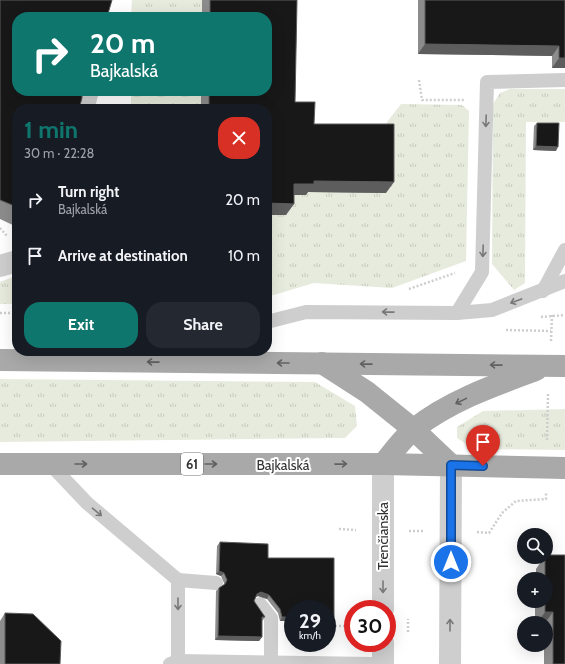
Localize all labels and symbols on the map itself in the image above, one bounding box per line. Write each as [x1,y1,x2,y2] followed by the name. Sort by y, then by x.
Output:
[482,114,490,127] one-way arrow
[479,244,486,257] one-way arrow
[510,298,522,306] one-way arrow
[382,308,395,316] one-way arrow
[147,358,160,366] one-way arrow
[277,359,290,367] one-way arrow
[360,360,373,368] one-way arrow
[490,361,503,369] one-way arrow
[455,398,467,405] one-way arrow
[466,425,500,466] pin
[181,453,203,475] road number: 61
[257,456,310,474] street label: Bajkalská
[74,460,87,468] one-way arrow
[204,460,217,468] one-way arrow
[334,460,347,468] one-way arrow
[374,502,392,570] street label: Trenčianska
[92,507,102,516] one-way arrow
[430,541,472,583] position arrow
[379,580,387,593] one-way arrow
[174,597,182,610] one-way arrow
[344,600,396,652] speed limit sign: 30
[447,619,454,632] one-way arrow

